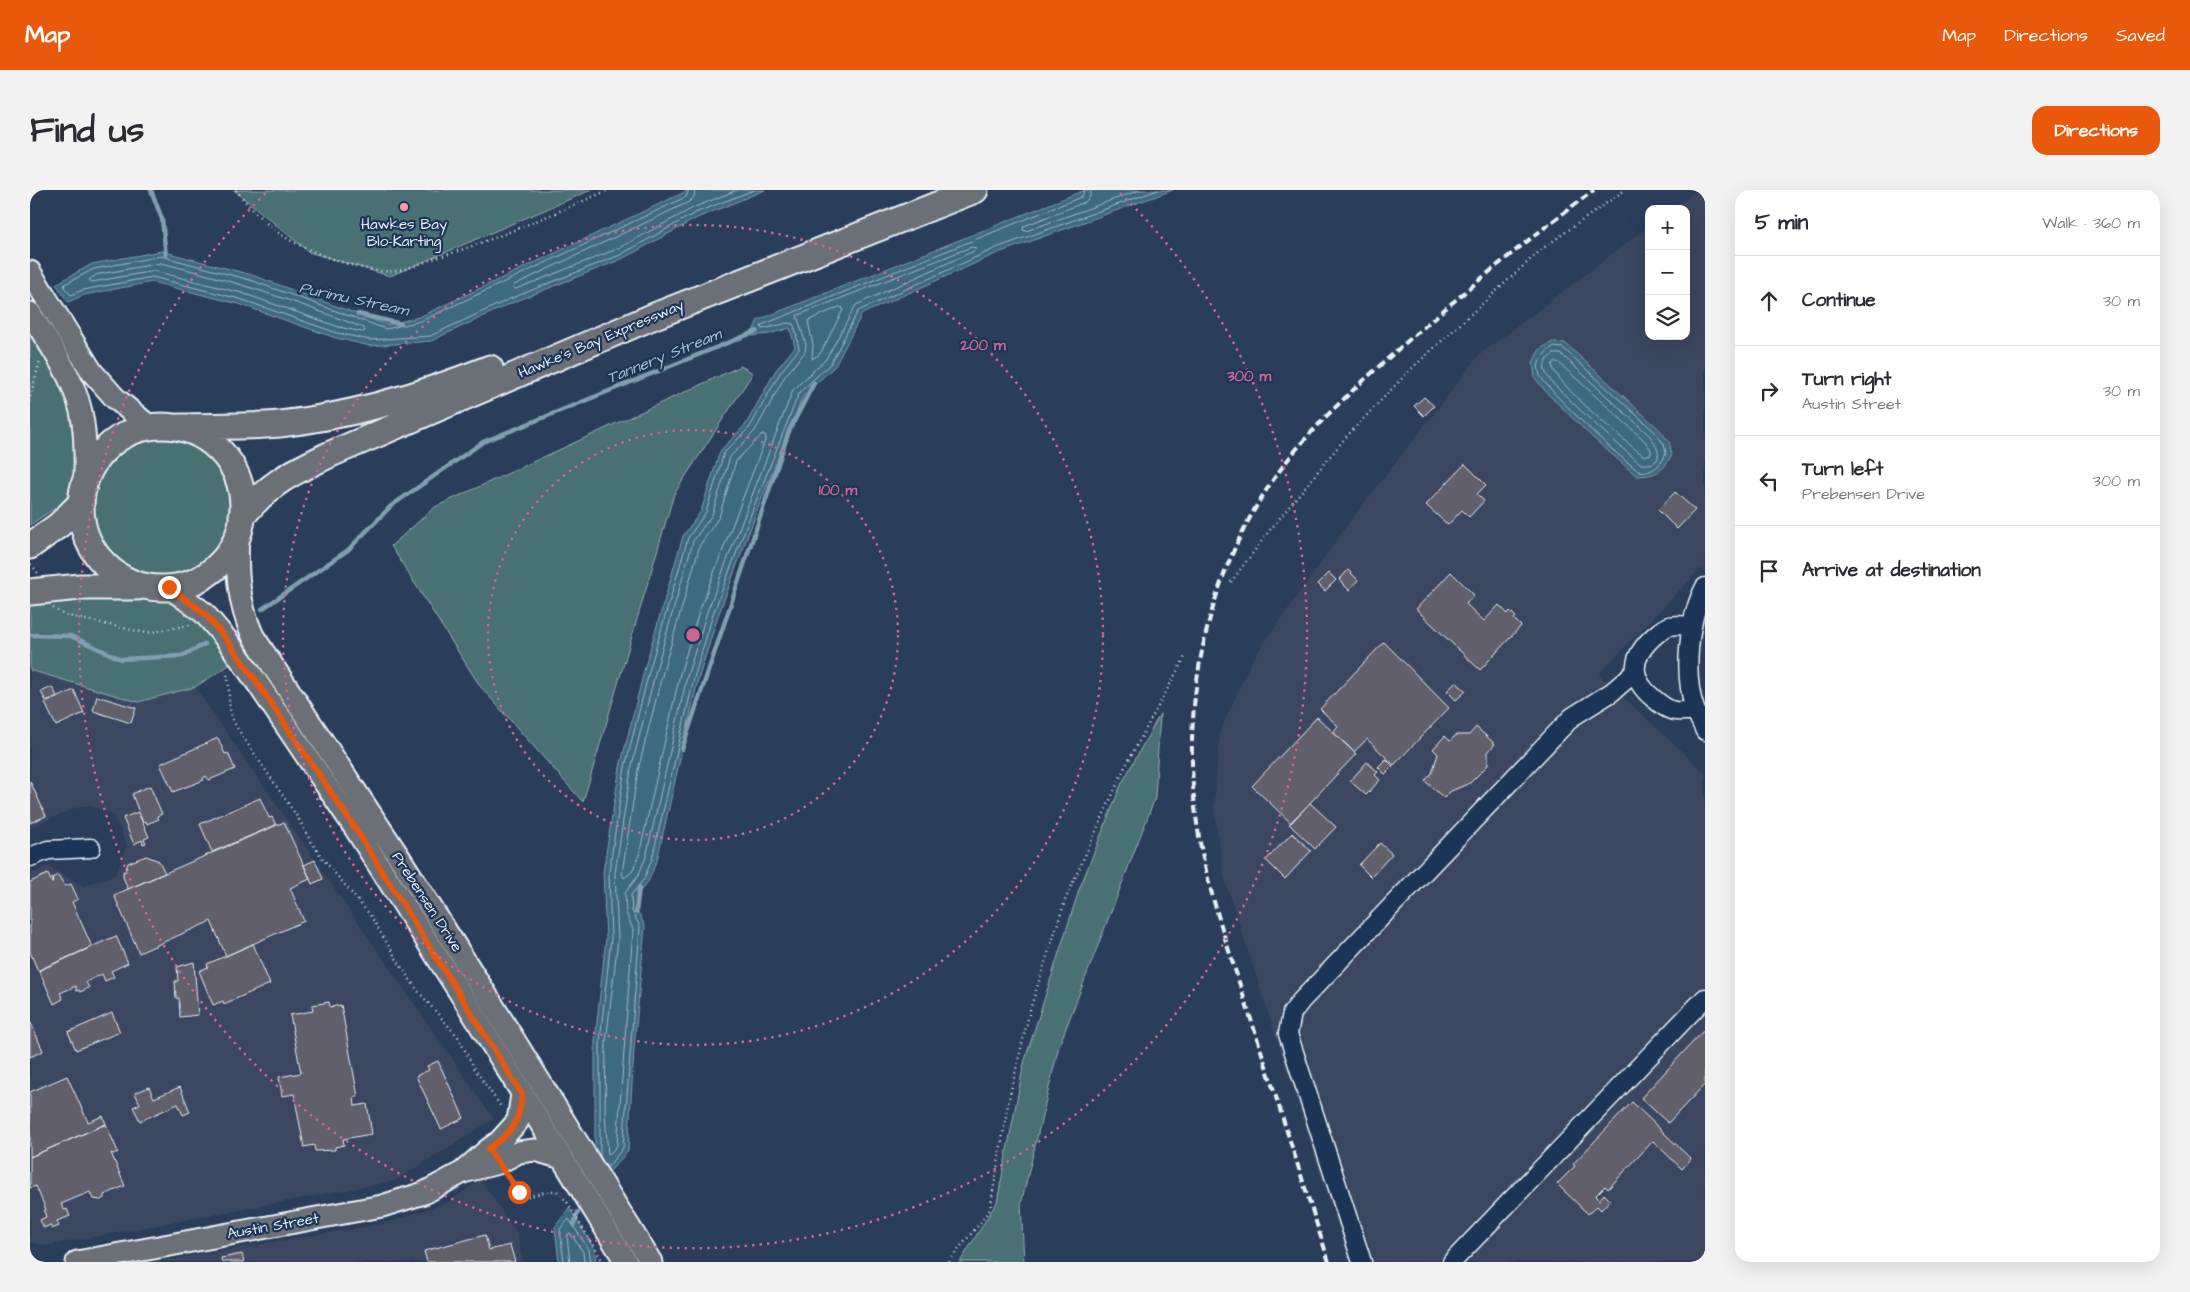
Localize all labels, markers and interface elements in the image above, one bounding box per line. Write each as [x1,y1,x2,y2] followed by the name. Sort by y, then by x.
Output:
[25,18,70,52] text: Map
[1942,23,1976,48] text: Map
[2004,23,2088,48] text: Directions
[2116,23,2165,48] text: Saved
[30,106,144,155] text: Find us
[2032,106,2160,155] button: Directions
[398,201,410,213] marker: Hawkes Bay Blo-Karting
[1645,205,1690,340] map controls
[1645,205,1690,250] button: +
[1755,208,1808,237] text: 5 min
[2042,212,2140,234] text: Walk · 360 m
[361,214,447,253] place label: Hawkes Bay Blo-Karting
[1645,250,1690,295] button: −
[297,277,412,322] water label: Purimu Stream
[1755,287,1783,315] icon: ahead
[1802,287,1876,314] text: Continue
[2103,290,2140,312] text: 30 m
[515,294,688,384] street label: Hawke's Bay Expressway
[1645,295,1690,340] button: layers
[604,322,726,390] water label: Tannery Stream
[959,335,1006,356] text: 200 m
[1226,366,1271,387] text: 300 m
[1802,366,1891,393] text: Turn right
[1755,377,1783,405] icon: right
[2103,380,2140,402] text: 30 m
[1802,393,1901,415] text: Austin Street
[1802,456,1883,483] text: Turn left
[1755,467,1783,495] icon: left
[2093,470,2140,492] text: 300 m
[819,480,858,501] text: 100 m
[1802,483,1925,505] text: Prebensen Drive
[1755,557,1783,585] icon: arrive
[1802,557,1981,584] text: Arrive at destination
[158,576,181,599] route end
[684,626,702,644] centre of rings
[387,848,467,956] street label: Prebensen Drive
[508,1181,531,1204] route start
[225,1208,321,1244] street label: Austin Street

